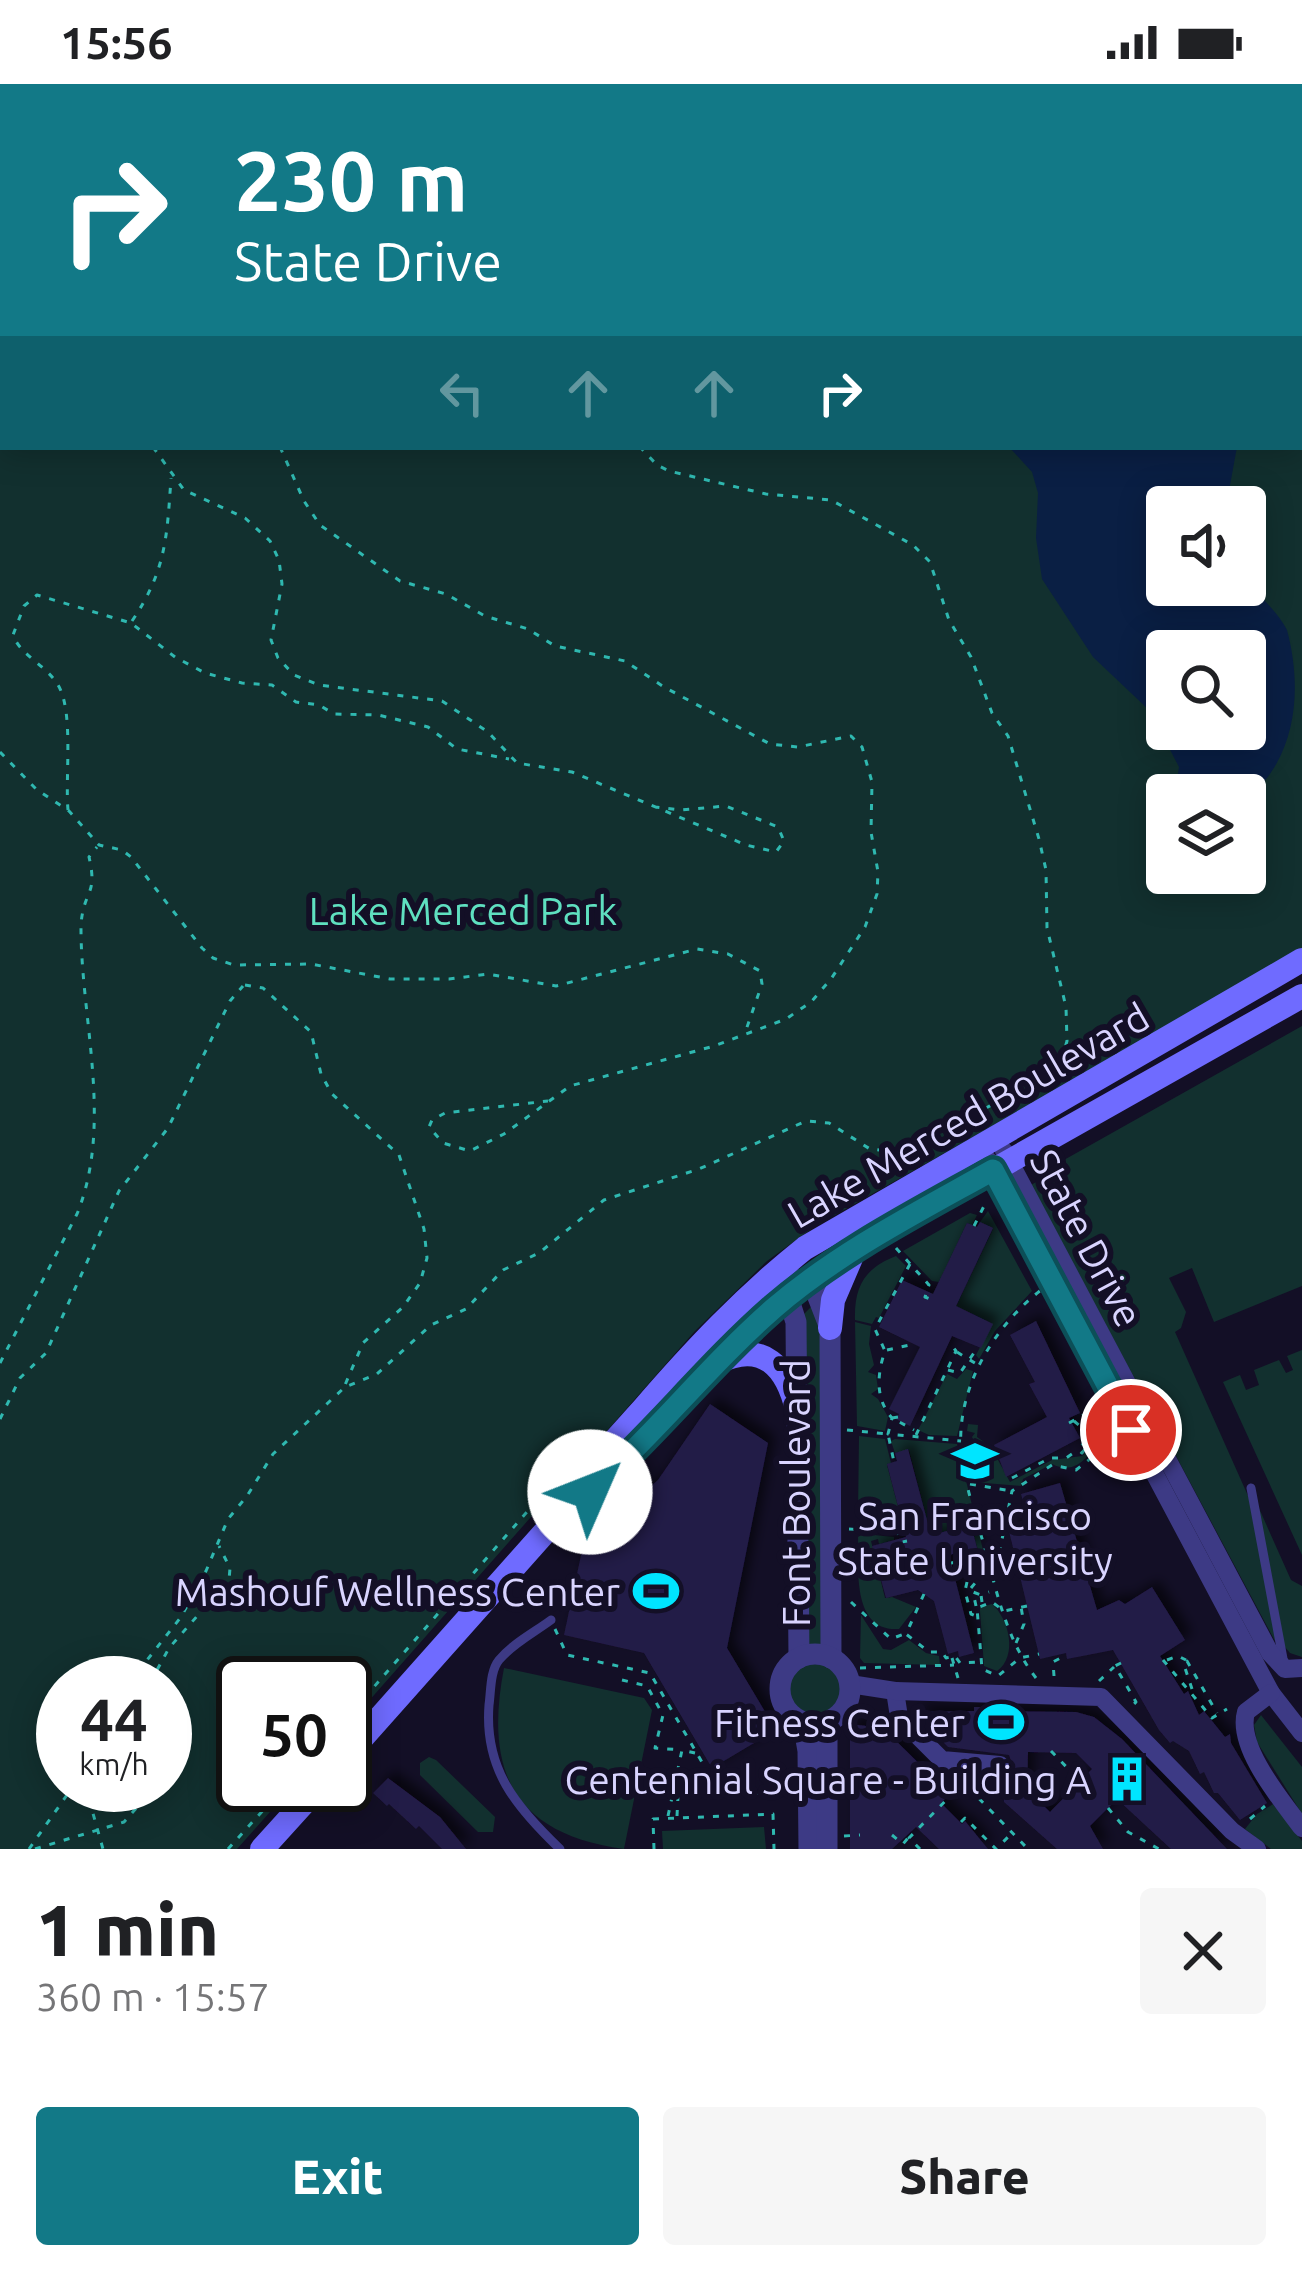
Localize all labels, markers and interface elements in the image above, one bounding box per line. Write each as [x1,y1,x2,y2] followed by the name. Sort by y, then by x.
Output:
[60,17,173,68] text: 15:56
[36,132,192,288] icon: right
[234,133,468,227] text: 230 m
[234,231,502,291] text: State Drive
[429,360,495,426] icon: left
[555,360,621,426] icon: ahead
[681,360,747,426] icon: ahead
[807,360,873,426] icon: right
[1146,486,1266,894] map controls
[1146,486,1266,606] button: sound
[1146,630,1266,750] button: search
[1146,774,1266,894] button: layers
[309,889,617,932] park label: Lake Merced Park
[780,994,1156,1236] street label: Lake Merced Boulevard
[1023,1142,1151,1334] street label: State Drive
[774,1359,817,1627] street label: Font Boulevard
[1080,1379,1182,1481] pin
[1098,1397,1164,1463] icon: arrive
[527,1429,653,1555] position arrow
[950,1436,1000,1486] school or university icon: San Francisco State University
[837,1494,1113,1582] place label: San Francisco State University
[631,1566,681,1616] sports icon: Mashouf Wellness Center
[175,1570,620,1613] place label: Mashouf Wellness Center
[216,1656,372,1812] speed limit sign: 50
[80,1685,148,1752] text: 44
[976,1697,1026,1747] sports icon: Fitness Center
[714,1701,965,1744] place label: Fitness Center
[79,1747,149,1781] text: km/h
[1102,1754,1152,1804] building icon: Centennial Square - Building A
[564,1758,1091,1801] place label: Centennial Square - Building A
[1140,1888,1266,2014] button: close
[36,1889,219,1970] text: 1 min
[36,1975,270,2018] text: 360 m · 15:57
[36,2107,639,2245] button: Exit
[663,2107,1266,2245] button: Share

